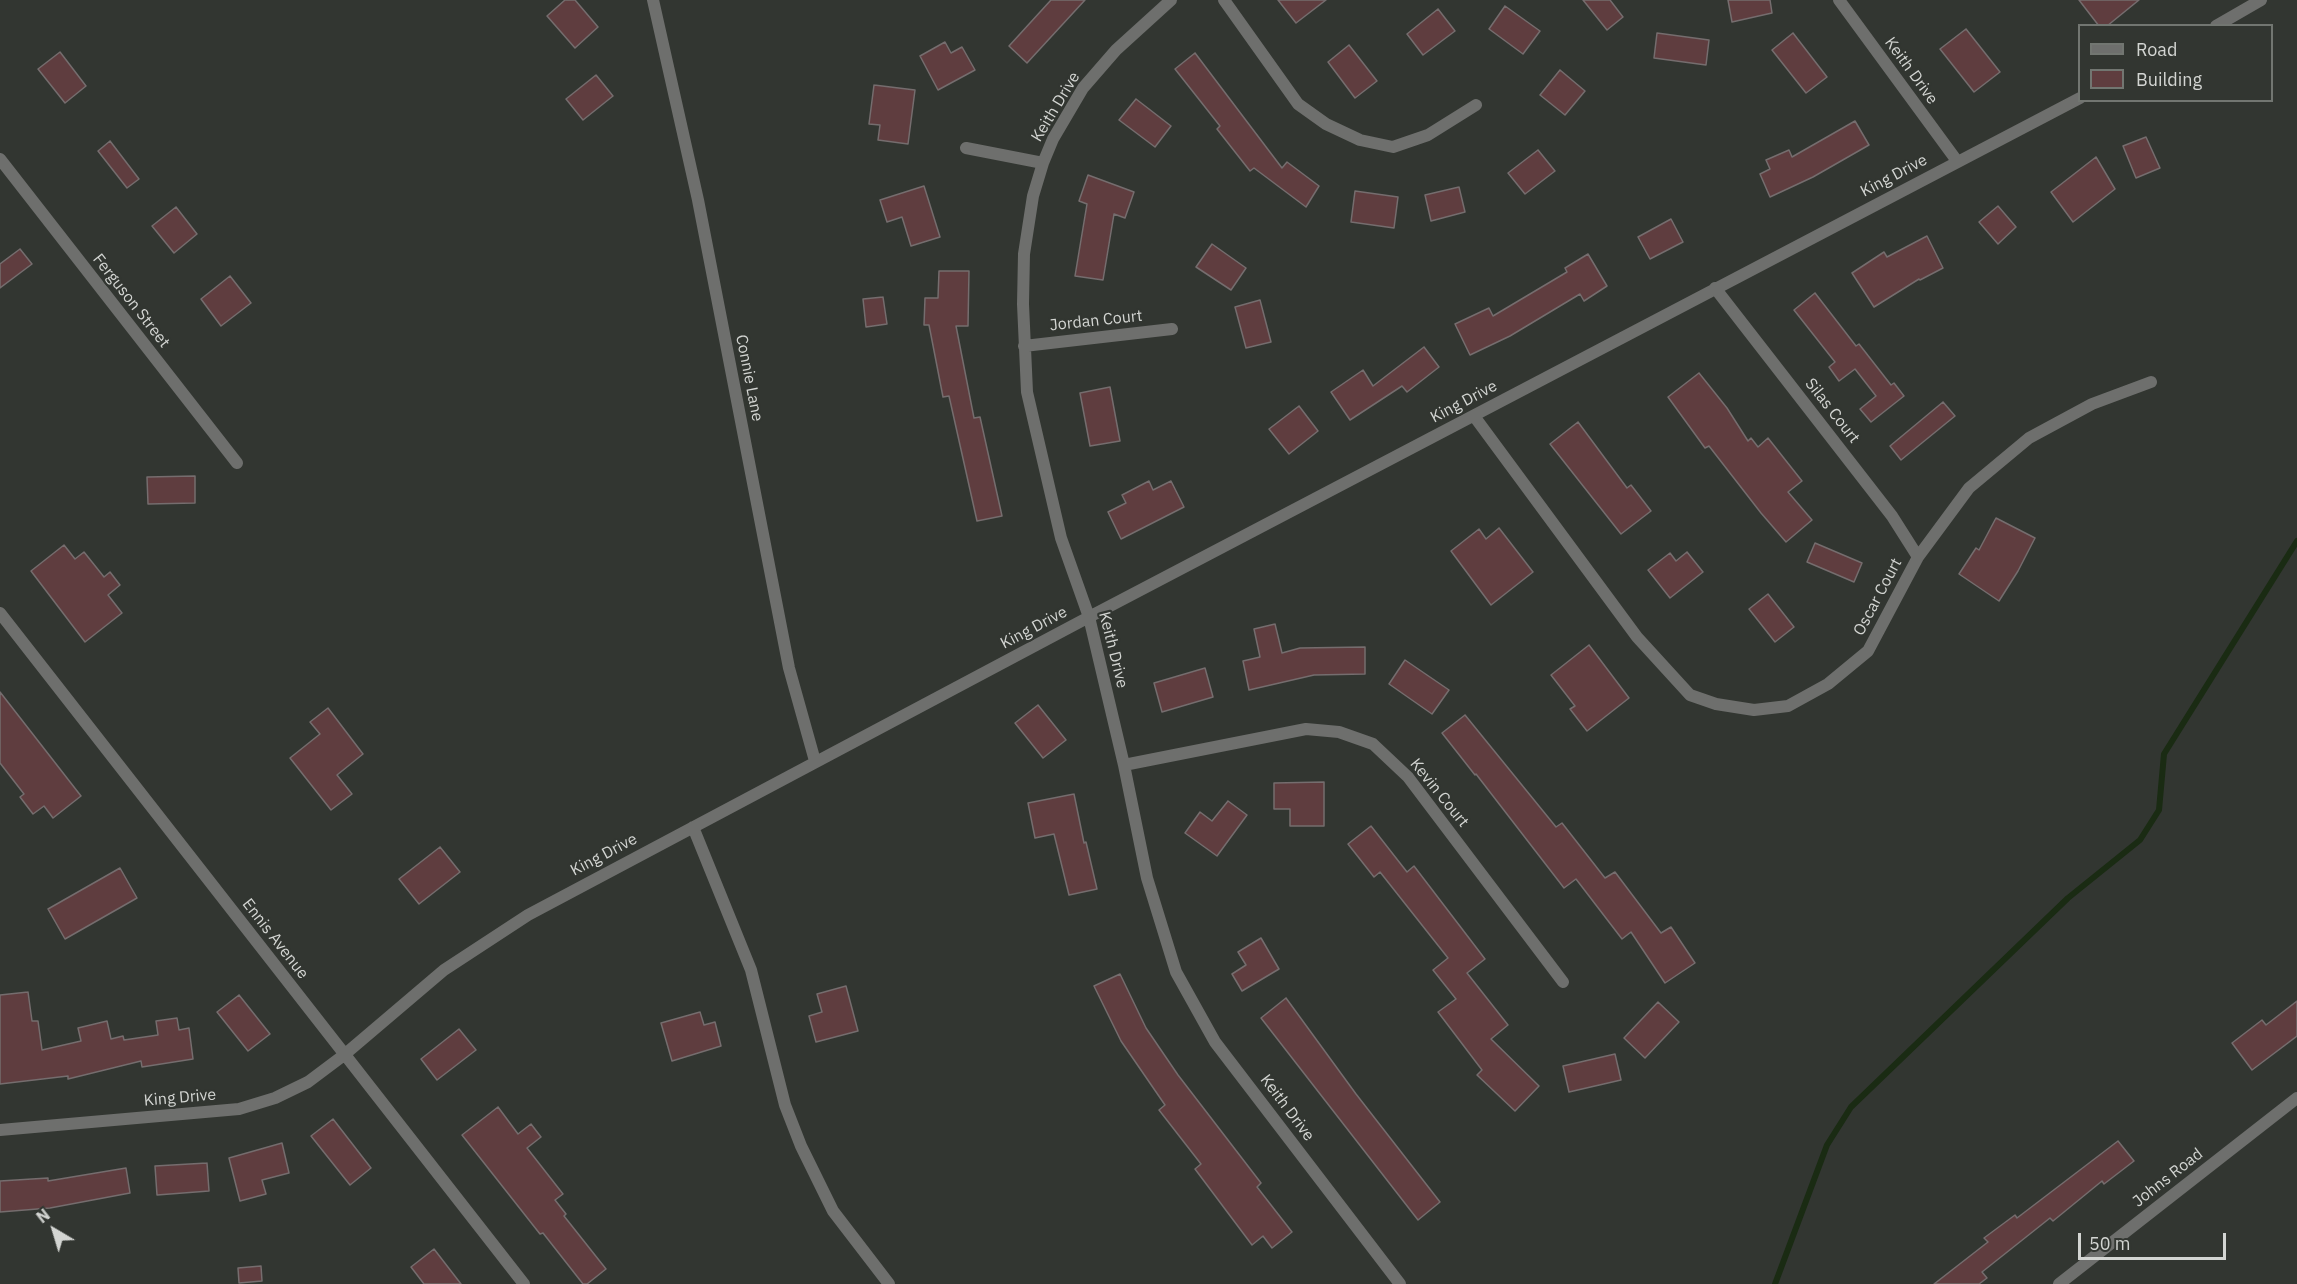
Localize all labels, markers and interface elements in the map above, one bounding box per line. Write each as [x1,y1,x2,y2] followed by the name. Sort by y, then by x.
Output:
[2078,24,2273,102] legend
[1880,34,1942,108] street label: Keith Drive
[2136,38,2177,61] text: Road
[2136,68,2202,91] text: Building
[1028,69,1084,145] street label: Keith Drive
[1857,150,1931,202] street label: King Drive
[88,250,174,352] street label: Ferguson Street
[1049,307,1143,335] street label: Jordan Court
[731,333,767,423] street label: Connie Lane
[1801,375,1863,447] street label: Silas Court
[1427,376,1501,428] street label: King Drive
[1850,555,1906,639] street label: Oscar Court
[997,602,1071,654] street label: King Drive
[1094,610,1132,690] street label: Keith Drive
[1406,755,1472,831] street label: Kevin Court
[567,829,641,881] street label: King Drive
[238,895,312,983] street label: Ennis Avenue
[1256,1071,1318,1145] street label: Keith Drive
[143,1085,217,1111] street label: King Drive
[2129,1145,2207,1211] street label: Johns Road
[24,1200,84,1260] north arrow
[32,1204,54,1227] text: N
[2081,1221,2230,1259] scale bar
[2089,1232,2131,1255] text: 50 m

